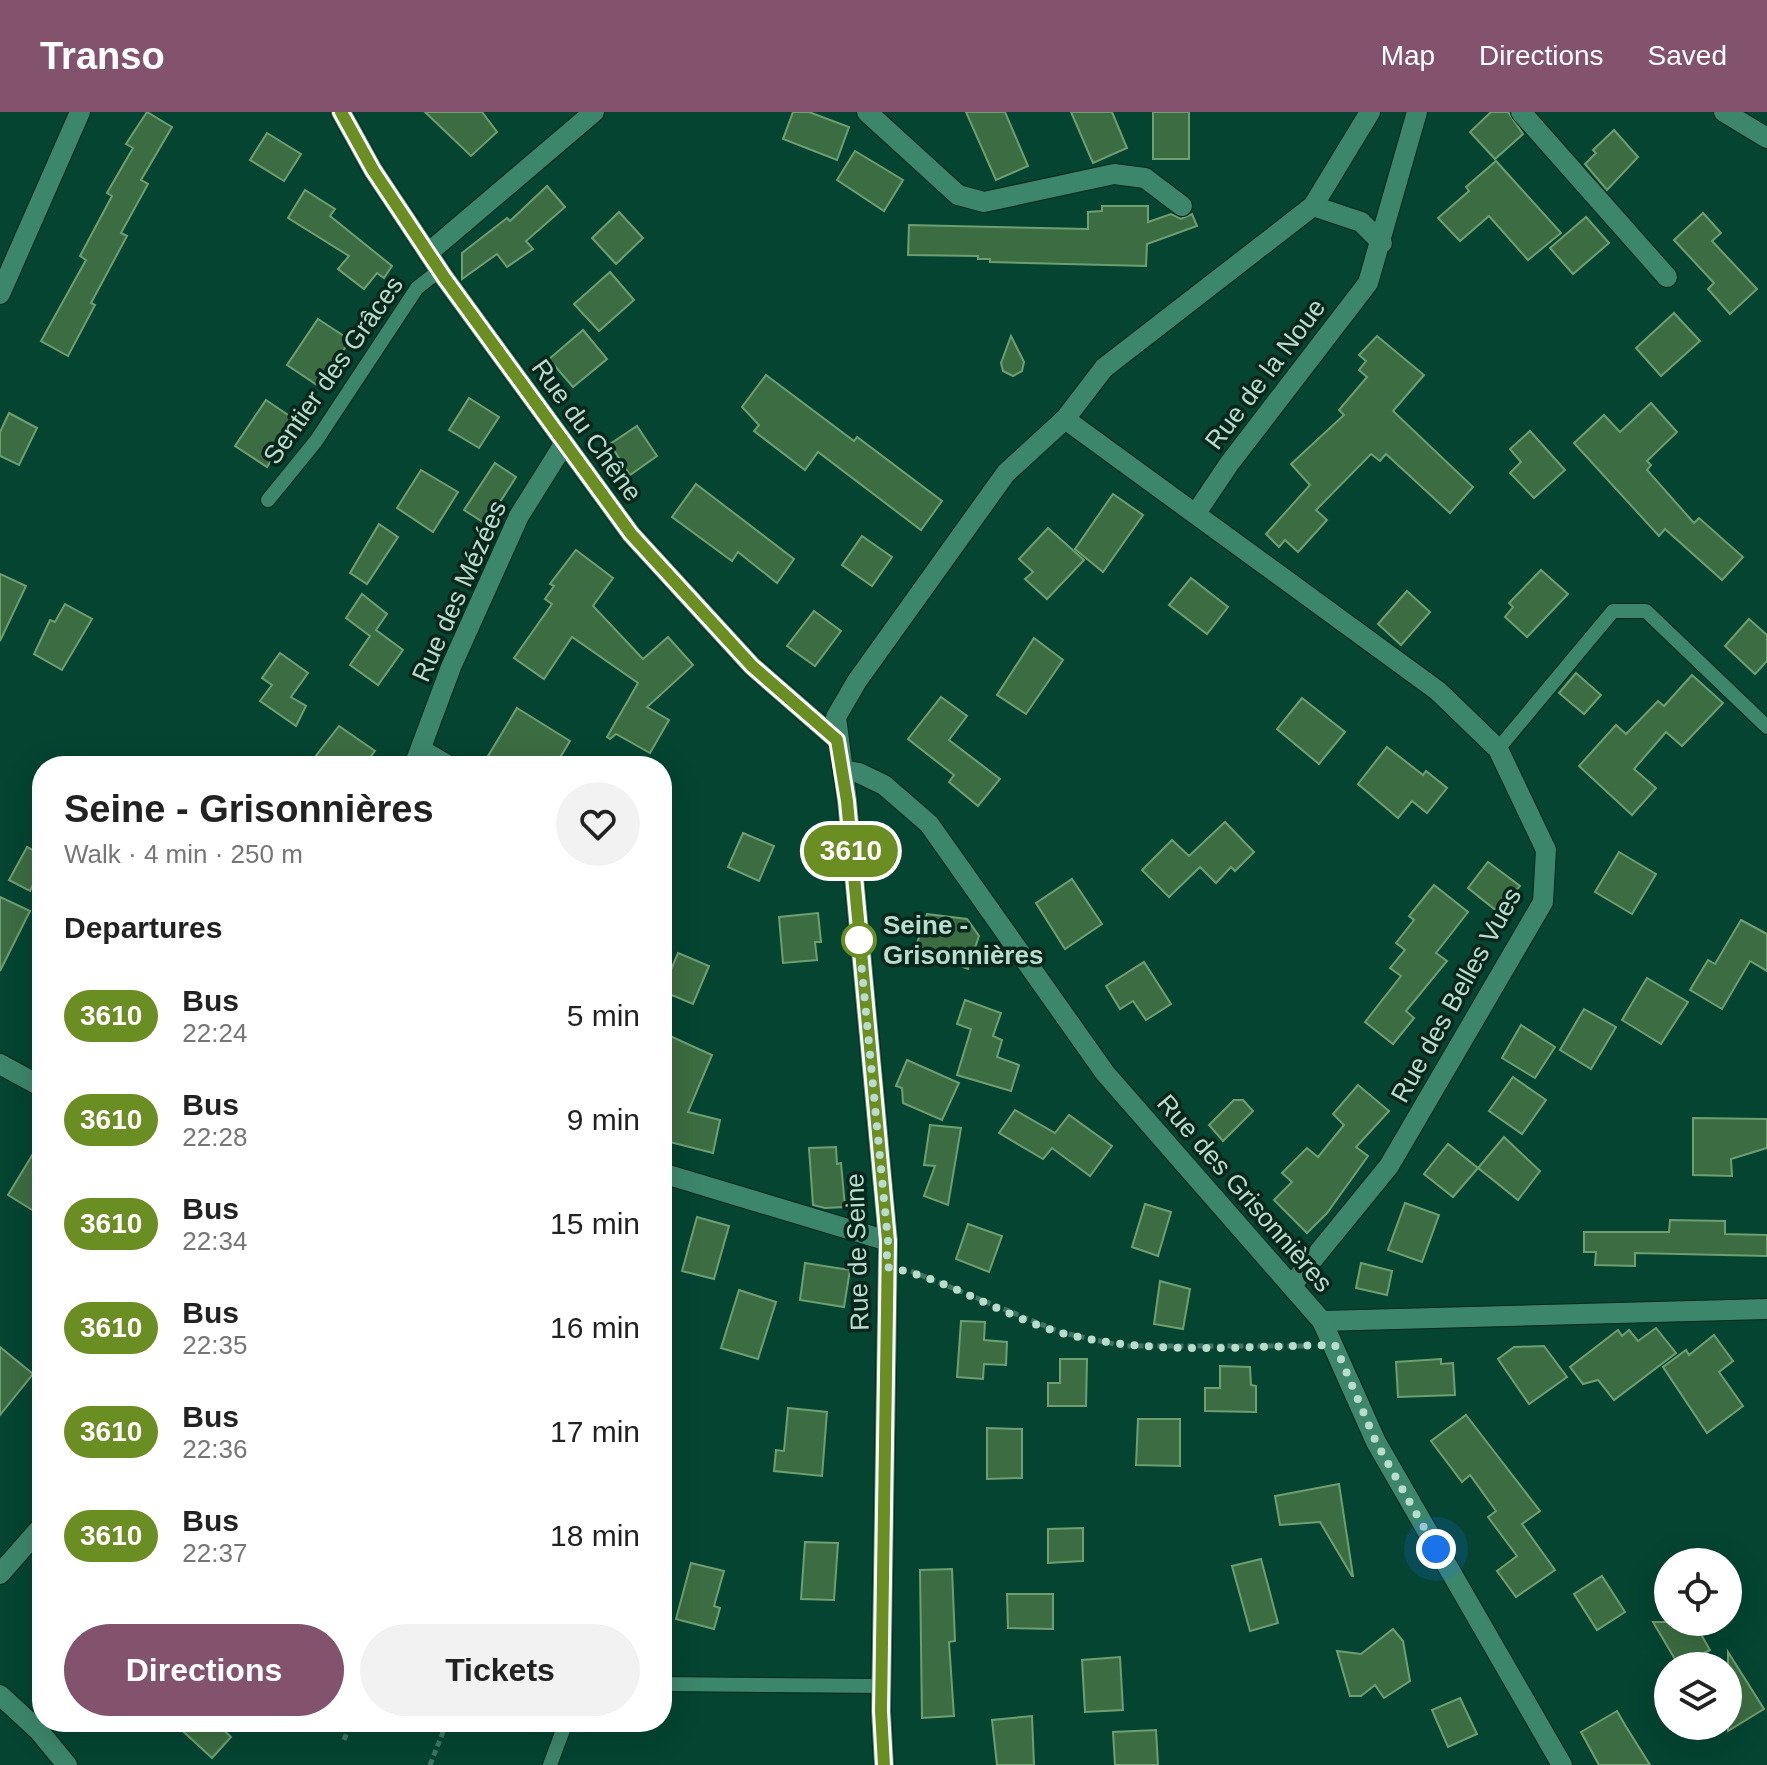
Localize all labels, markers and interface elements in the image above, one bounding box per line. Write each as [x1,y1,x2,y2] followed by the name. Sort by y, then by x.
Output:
[40,35,165,77] text: Transo
[1381,40,1435,71] text: Map
[1479,40,1604,71] text: Directions
[1648,40,1727,71] text: Saved
[257,270,409,470] street label: Sentier des Grâces
[1199,293,1331,455] street label: Rue de la Noue
[526,353,648,507] street label: Rue du Chêne
[406,496,512,686] street label: Rue des Mézées
[556,782,640,866] button: heart
[64,788,434,830] text: Seine - Grisonnières
[795,825,907,877] line badge: 3610
[820,835,882,866] text: 3610
[64,839,303,869] text: Walk · 4 min · 250 m
[1385,883,1527,1107] street label: Rue des Belles Vues
[883,910,1043,970] place label: Seine - Grisonnières
[64,911,222,944] text: Departures
[842,923,876,957] marker: Seine - Grisonnières
[182,984,239,1017] text: Bus
[567,999,640,1032] text: 5 min
[80,1000,142,1031] text: 3610
[182,1018,247,1048] text: 22:24
[182,1088,239,1121] text: Bus
[1151,1088,1339,1298] street label: Rue des Grisonnières
[567,1103,640,1136] text: 9 min
[80,1104,142,1135] text: 3610
[182,1122,247,1152] text: 22:28
[839,1173,875,1331] street label: Rue de Seine
[182,1192,239,1225] text: Bus
[550,1207,640,1240] text: 15 min
[80,1208,142,1239] text: 3610
[182,1226,247,1256] text: 22:34
[182,1296,239,1329] text: Bus
[550,1311,640,1344] text: 16 min
[80,1312,142,1343] text: 3610
[182,1330,247,1360] text: 22:35
[182,1400,239,1433] text: Bus
[550,1415,640,1448] text: 17 min
[80,1416,142,1447] text: 3610
[182,1434,247,1464] text: 22:36
[182,1504,239,1537] text: Bus
[550,1519,640,1552] text: 18 min
[80,1520,142,1551] text: 3610
[1416,1529,1456,1569] your location
[182,1538,247,1568] text: 22:37
[1654,1548,1742,1740] map controls
[1654,1548,1742,1636] button: locate
[64,1624,344,1716] button: Directions
[360,1624,640,1716] button: Tickets
[1654,1652,1742,1740] button: layers

